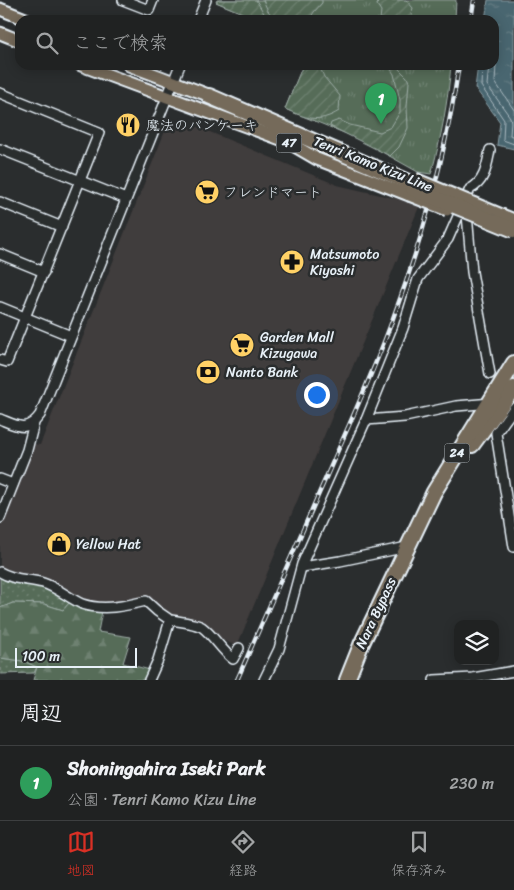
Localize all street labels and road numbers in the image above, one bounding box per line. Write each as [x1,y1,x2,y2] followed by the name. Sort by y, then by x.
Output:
[310,129,436,199] street label: Tenri Kamo Kizu Line
[276,134,302,152] road number: 47
[444,443,470,462] road number: 24
[348,572,404,653] street label: Nara Bypass

